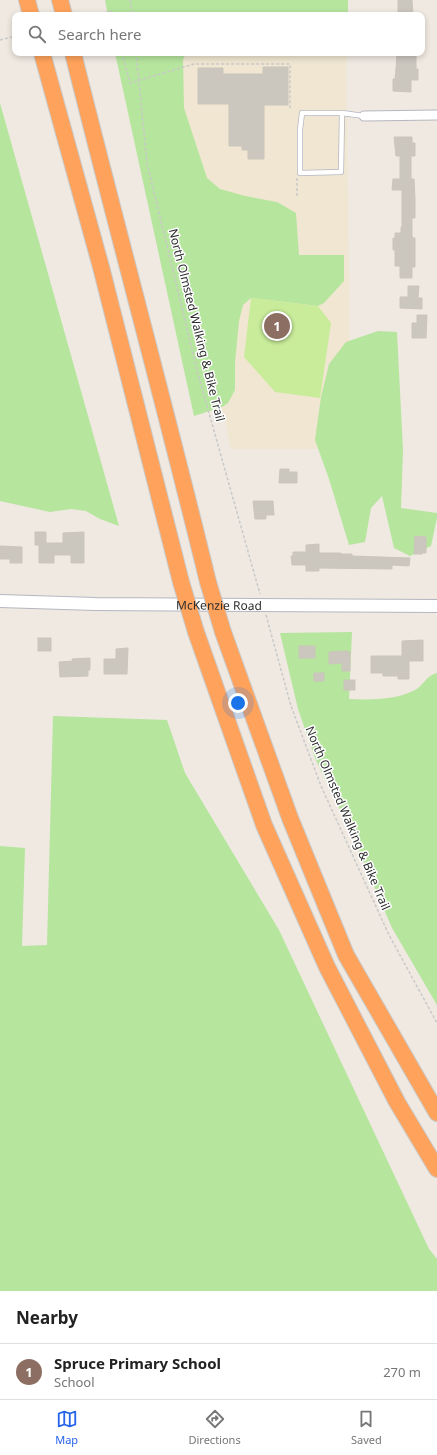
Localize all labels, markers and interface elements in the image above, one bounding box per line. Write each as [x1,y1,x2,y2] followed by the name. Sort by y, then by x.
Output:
[12,12,425,56] search box
[26,23,48,45] icon: search
[58,24,141,44] text: Search here
[165,227,229,423] street label: North Olmsted Walking & Bike Trail
[264,311,290,341] pin: 1
[176,596,262,613] street label: McKenzie Road
[228,693,248,713] your location
[301,723,395,913] street label: North Olmsted Walking & Bike Trail
[16,1306,78,1329] text: Nearby
[54,1353,221,1373] text: Spruce Primary School
[25,1363,33,1381] text: 1
[383,1363,421,1381] text: 270 m
[54,1373,95,1391] text: School
[55,1408,78,1447] tab: Map
[188,1408,241,1447] tab: Directions
[351,1408,382,1447] tab: Saved

